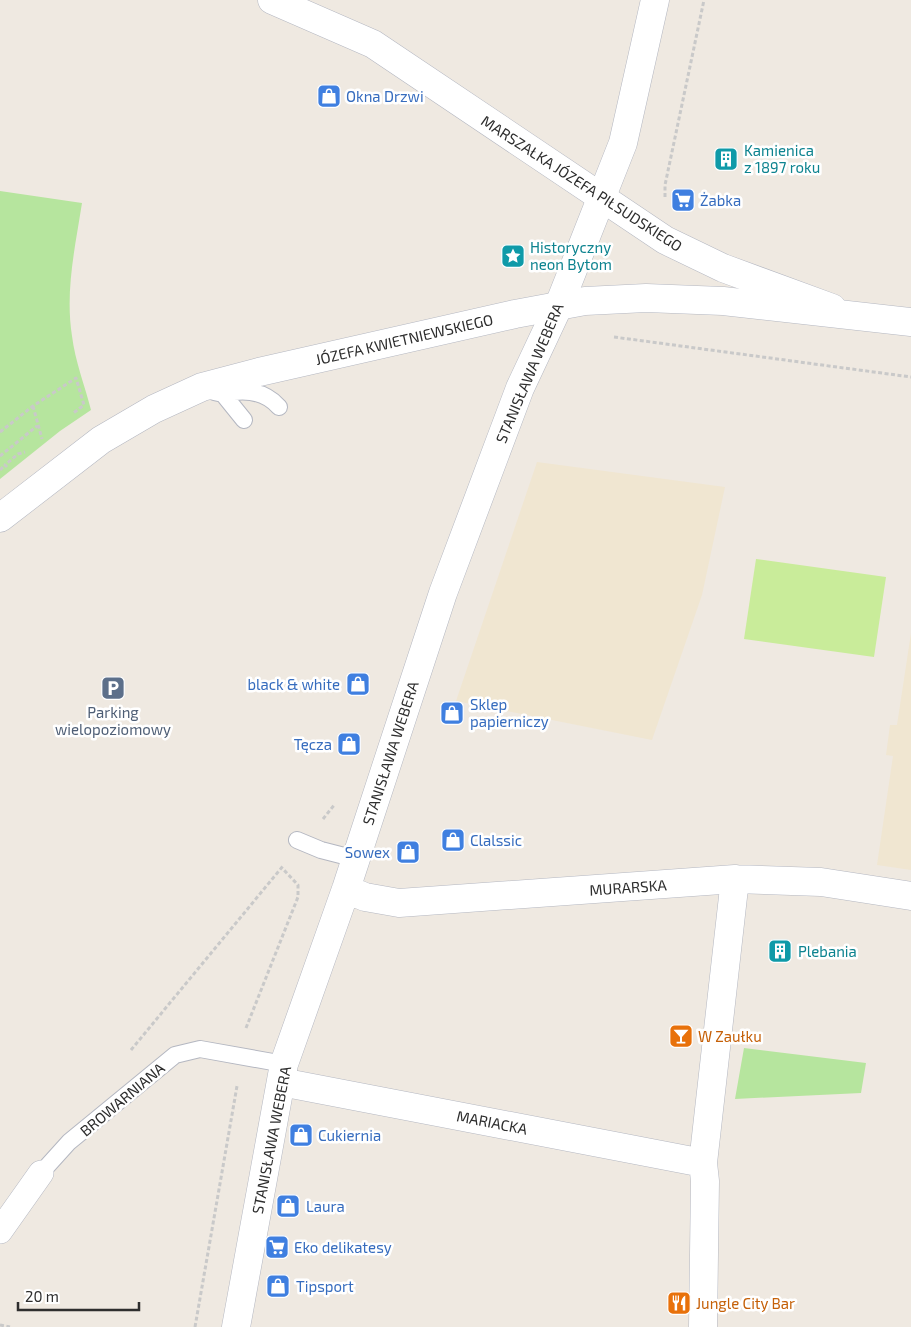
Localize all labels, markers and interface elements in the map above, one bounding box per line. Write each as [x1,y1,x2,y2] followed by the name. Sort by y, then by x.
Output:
[316,83,342,109] shop icon: Okna Drzwi
[346,87,424,105] place label: Okna Drzwi
[478,111,686,255] street label: MARSZAŁKA JÓZEFA PIŁSUDSKIEGO
[744,141,820,176] place label: Kamienica z 1897 roku
[713,146,739,172] building icon: Kamienica z 1897 roku
[670,187,696,213] supermarket icon: Żabka
[700,191,741,209] place label: Żabka
[530,238,612,273] place label: Historyczny neon Bytom
[500,243,526,269] place icon: Historyczny neon Bytom
[491,300,567,446] street label: STANISŁAWA WEBERA
[313,310,495,368] street label: JÓZEFA KWIETNIEWSKIEGO
[345,671,371,697] shop icon: black & white
[100,675,126,701] parking icon: Parking wielopoziomowy
[247,675,340,693] place label: black & white
[358,678,422,827] street label: STANISŁAWA WEBERA
[470,695,549,730] place label: Sklep papierniczy
[439,700,465,726] shop icon: Sklep papierniczy
[55,703,171,738] place label: Parking wielopoziomowy
[336,731,362,757] shop icon: Tęcza
[294,735,332,753] place label: Tęcza
[440,827,466,853] shop icon: Clalssic
[470,831,522,849] place label: Clalssic
[395,839,421,865] shop icon: Sowex
[345,843,390,861] place label: Sowex
[589,875,668,899] street label: MURARSKA
[767,938,793,964] building icon: Plebania
[798,942,857,960] place label: Plebania
[668,1023,694,1049] bar icon: W Zaułku
[698,1027,762,1045] place label: W Zaułku
[76,1058,168,1140] street label: BROWARNIANA
[248,1064,294,1215] street label: STANISŁAWA WEBERA
[455,1106,530,1138] street label: MARIACKA
[288,1122,314,1148] shop icon: Cukiernia
[318,1126,381,1144] place label: Cukiernia
[275,1193,301,1219] shop icon: Laura
[306,1197,345,1215] place label: Laura
[264,1234,290,1260] supermarket icon: Eko delikatesy
[294,1238,392,1256] place label: Eko delikatesy
[265,1273,291,1299] shop icon: Tipsport
[296,1277,354,1295] place label: Tipsport
[18,1280,139,1312] scale bar
[25,1287,59,1305] text: 20 m
[666,1290,692,1316] restaurant icon: Jungle City Bar
[696,1294,795,1312] place label: Jungle City Bar

